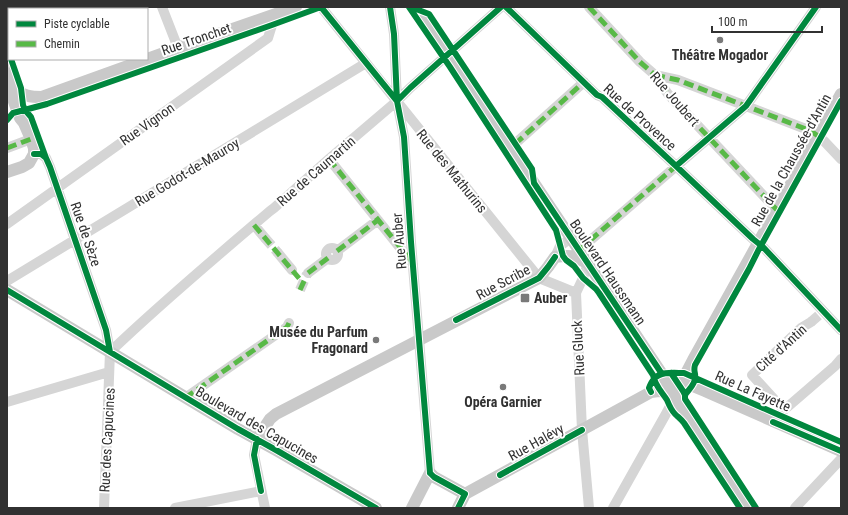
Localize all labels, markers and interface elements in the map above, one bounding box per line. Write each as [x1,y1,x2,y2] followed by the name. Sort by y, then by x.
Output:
[8,8,148,60] legend
[712,8,822,34] scale bar
[718,15,748,29] text: 100 m
[44,17,110,31] text: Piste cyclable
[159,20,233,58] street label: Rue Tronchet
[715,35,725,45] marker: Théâtre Mogador
[44,37,80,51] text: Chemin
[672,47,768,63] place label: Théâtre Mogador
[647,69,703,129] street label: Rue Joubert
[601,80,680,154] street label: Rue de Provence
[748,91,834,229] street label: Rue de la Chaussée-d'Antin
[117,100,177,148] street label: Rue Vignon
[413,126,491,216] street label: Rue des Mathurins
[274,133,358,209] street label: Rue de Caumartin
[132,134,242,209] street label: Rue Godot-de-Mauroy
[68,200,105,269] street label: Rue de Sèze
[389,212,409,270] street label: Rue Auber
[567,216,649,328] street label: Boulevard Haussmann
[473,261,533,303] street label: Rue Scribe
[534,290,568,306] place label: Auber
[519,292,531,304] marker: Auber
[569,319,587,376] street label: Rue Gluck
[752,321,810,375] street label: Cité d'Antin
[269,324,368,356] place label: Musée du Parfum Fragonard
[371,335,381,345] marker: Musée du Parfum Fragonard
[713,367,794,415] street label: Rue La Fayette
[498,382,508,392] marker: Opéra Garnier
[193,383,321,467] street label: Boulevard des Capucines
[96,387,118,493] street label: Rue des Capucines
[464,394,542,410] place label: Opéra Garnier
[506,420,567,464] street label: Rue Halévy

